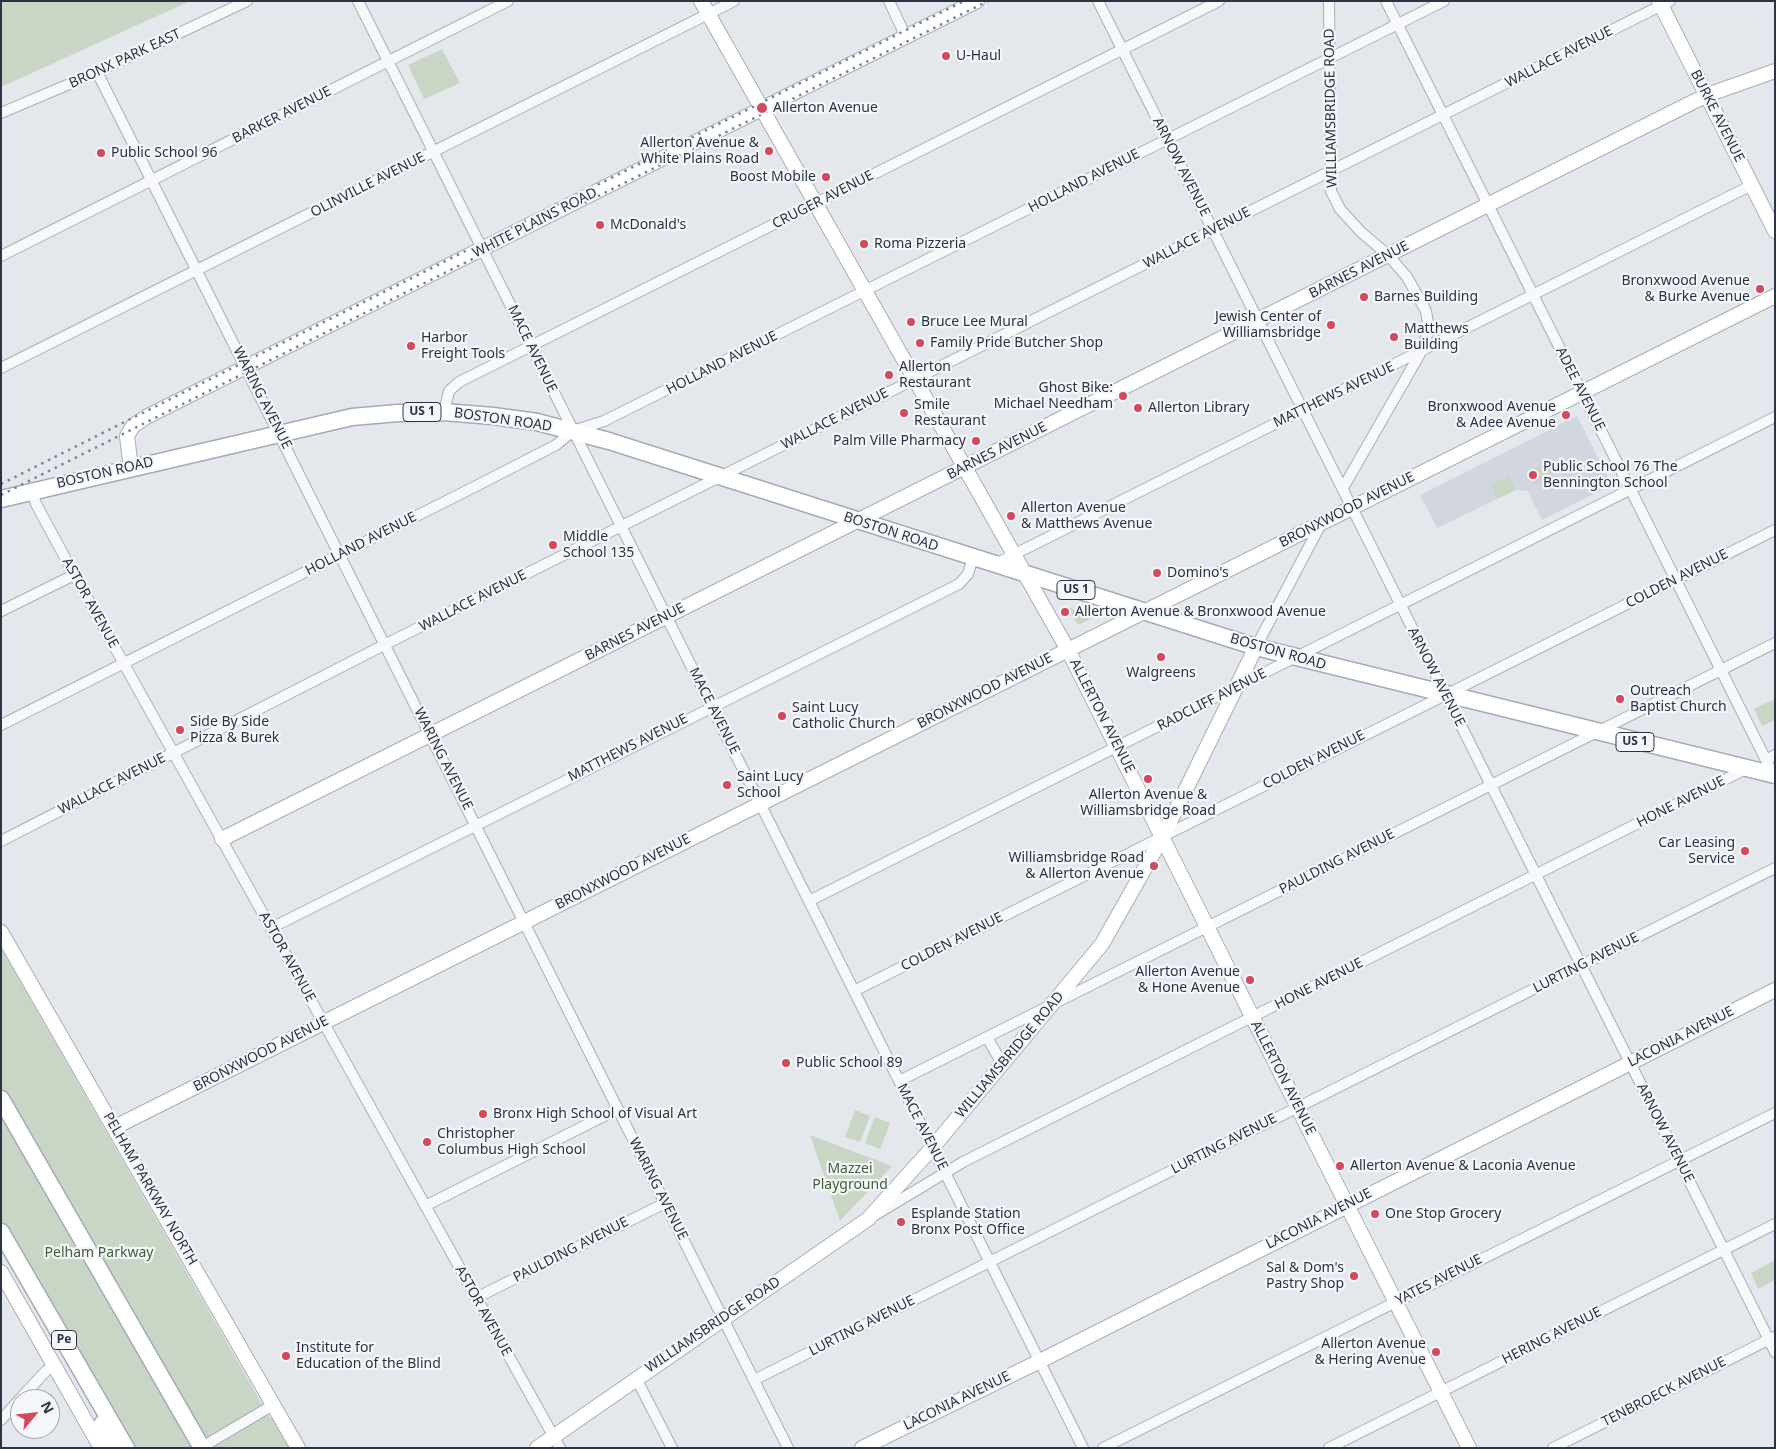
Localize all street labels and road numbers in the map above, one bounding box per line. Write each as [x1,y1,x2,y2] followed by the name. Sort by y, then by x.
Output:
[1503,23,1615,91] street label: WALLACE AVENUE
[67,26,183,92] street label: BRONX PARK EAST
[1321,28,1341,188] street label: WILLIAMSBRIDGE ROAD
[1687,67,1747,165] street label: BURKE AVENUE
[230,83,334,147] street label: BARKER AVENUE
[1149,115,1213,219] street label: ARNOW AVENUE
[1026,146,1142,216] street label: HOLLAND AVENUE
[308,149,428,221] street label: OLINVILLE AVENUE
[770,167,876,233] street label: CRUGER AVENUE
[470,184,600,262] street label: WHITE PLAINS ROAD
[1141,204,1253,272] street label: WALLACE AVENUE
[1306,238,1412,302] street label: BARNES AVENUE
[504,303,560,395] street label: MACE AVENUE
[664,328,780,398] street label: HOLLAND AVENUE
[229,344,295,452] street label: WARING AVENUE
[1552,344,1608,434] street label: ADEE AVENUE
[1271,358,1397,432] street label: MATTHEWS AVENUE
[779,385,891,453] street label: WALLACE AVENUE
[403,402,441,422] road number: US 1
[453,405,553,435] street label: BOSTON ROAD
[944,419,1050,483] street label: BARNES AVENUE
[55,454,155,492] street label: BOSTON ROAD
[1277,469,1417,551] street label: BRONXWOOD AVENUE
[303,509,419,579] street label: HOLLAND AVENUE
[841,509,941,555] street label: BOSTON ROAD
[1623,546,1731,612] street label: COLDEN AVENUE
[58,555,122,651] street label: ASTOR AVENUE
[417,567,529,635] street label: WALLACE AVENUE
[1057,580,1095,600] road number: US 1
[582,600,688,664] street label: BARNES AVENUE
[1404,625,1468,729] street label: ARNOW AVENUE
[1228,630,1328,674] street label: BOSTON ROAD
[915,650,1055,732] street label: BRONXWOOD AVENUE
[1066,656,1138,776] street label: ALLERTON AVENUE
[685,665,743,757] street label: MACE AVENUE
[1155,665,1269,735] street label: RADCLIFF AVENUE
[410,705,476,813] street label: WARING AVENUE
[565,710,691,786] street label: MATTHEWS AVENUE
[1260,727,1368,793] street label: COLDEN AVENUE
[1616,732,1654,752] road number: US 1
[56,750,168,818] street label: WALLACE AVENUE
[1634,773,1728,831] street label: HONE AVENUE
[1277,826,1397,898] street label: PAULDING AVENUE
[553,831,693,913] street label: BRONXWOOD AVENUE
[255,909,319,1005] street label: ASTOR AVENUE
[898,909,1006,975] street label: COLDEN AVENUE
[1530,929,1642,997] street label: LURTING AVENUE
[1272,955,1366,1013] street label: HONE AVENUE
[952,989,1068,1121] street label: WILLIAMSBRIDGE ROAD
[1625,1003,1737,1071] street label: LACONIA AVENUE
[191,1013,331,1095] street label: BRONXWOOD AVENUE
[1247,1018,1319,1138] street label: ALLERTON AVENUE
[893,1081,951,1173] street label: MACE AVENUE
[1633,1081,1697,1185] street label: ARNOW AVENUE
[99,1109,201,1269] street label: PELHAM PARKWAY NORTH
[1168,1110,1280,1178] street label: LURTING AVENUE
[625,1135,691,1243] street label: WARING AVENUE
[1263,1185,1375,1253] street label: LACONIA AVENUE
[511,1214,631,1286] street label: PAULDING AVENUE
[1393,1251,1485,1309] street label: YATES AVENUE
[451,1263,515,1359] street label: ASTOR AVENUE
[642,1273,784,1377] street label: WILLIAMSBRIDGE ROAD
[806,1292,918,1360] street label: LURTING AVENUE
[1499,1304,1605,1368] street label: HERING AVENUE
[52,1330,76,1350] road number: Pe
[1599,1353,1729,1431] street label: TENBROECK AVENUE
[901,1368,1013,1434] street label: LACONIA AVENUE

